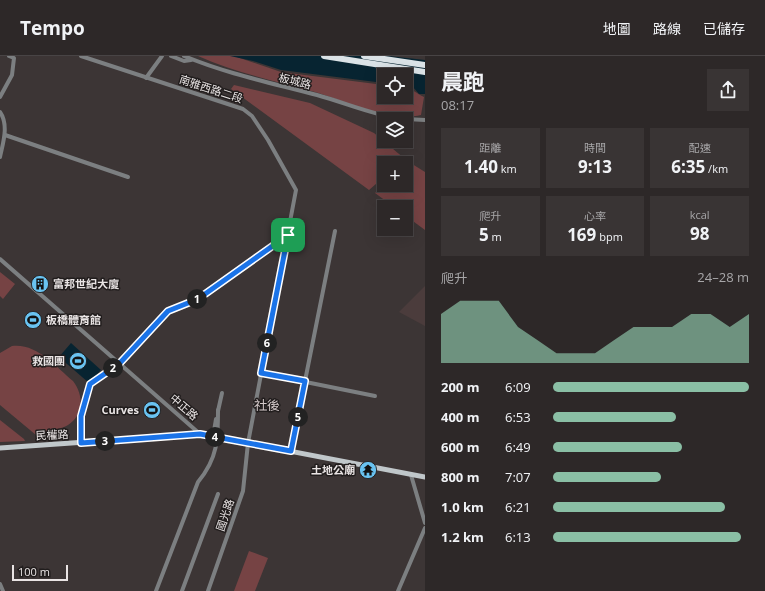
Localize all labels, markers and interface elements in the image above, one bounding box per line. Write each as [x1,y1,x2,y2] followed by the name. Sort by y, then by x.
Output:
[20,15,85,41] text: Tempo
[603,19,631,38] text: 地圖
[653,19,681,38] text: 路線
[703,19,745,38] text: 已儲存
[441,66,485,96] text: 晨跑
[377,68,413,236] map controls
[377,68,413,104] button: locate
[277,69,313,92] street label: 板城路
[707,69,749,111] button: share
[177,71,245,106] street label: 南雅西路二段
[441,96,474,114] text: 08:17
[377,112,413,148] button: layers
[479,140,501,155] text: 距離
[584,140,606,155] text: 時間
[689,140,711,155] text: 配速
[464,155,498,178] text: 1.40
[578,155,612,178] text: 9:13
[671,155,705,178] text: 6:35
[377,156,413,192] button: +
[498,161,517,176] text: km
[705,161,728,176] text: /km
[377,200,413,236] button: −
[690,207,710,222] text: kcal
[479,208,501,223] text: 爬升
[584,208,606,223] text: 心率
[271,218,305,252] pin
[690,222,709,245] text: 98
[479,223,489,246] text: 5
[567,223,596,246] text: 169
[277,224,299,246] icon: arrive
[489,229,502,244] text: m
[596,229,623,244] text: bpm
[697,268,749,286] text: 24–28 m
[441,269,467,287] text: 爬升
[30,274,50,294] building icon: 富邦世紀大廈
[53,276,119,291] place label: 富邦世紀大廈
[187,289,207,309] pin: 1
[194,291,200,306] text: 1
[23,310,43,330] sports icon: 板橋體育館
[46,312,101,327] place label: 板橋體育館
[257,333,277,353] pin: 6
[264,335,270,350] text: 6
[68,351,88,371] sports icon: 救國團
[32,353,65,368] place label: 救國團
[103,358,123,378] pin: 2
[110,360,116,375] text: 2
[441,378,479,396] text: 200 m
[505,378,531,396] text: 6:09
[167,390,202,423] street label: 中正路
[254,396,280,414] district label: 社後
[142,400,162,420] sports icon: Curves
[102,402,140,417] place label: Curves
[288,407,308,427] pin: 5
[441,408,479,426] text: 400 m
[505,408,531,426] text: 6:53
[295,409,301,424] text: 5
[35,426,69,443] street label: 民權路
[205,427,225,447] pin: 4
[212,429,218,444] text: 4
[95,431,115,451] pin: 3
[102,433,108,448] text: 3
[441,438,479,456] text: 600 m
[505,438,531,456] text: 6:49
[358,460,378,480] temple icon: 土地公廟
[311,462,355,477] place label: 土地公廟
[441,468,479,486] text: 800 m
[505,468,531,486] text: 7:07
[212,497,237,533] street label: 國光路
[441,498,484,516] text: 1.0 km
[505,498,531,516] text: 6:21
[441,528,484,546] text: 1.2 km
[505,528,531,546] text: 6:13
[12,563,68,582] scale bar
[18,564,50,579] text: 100 m

